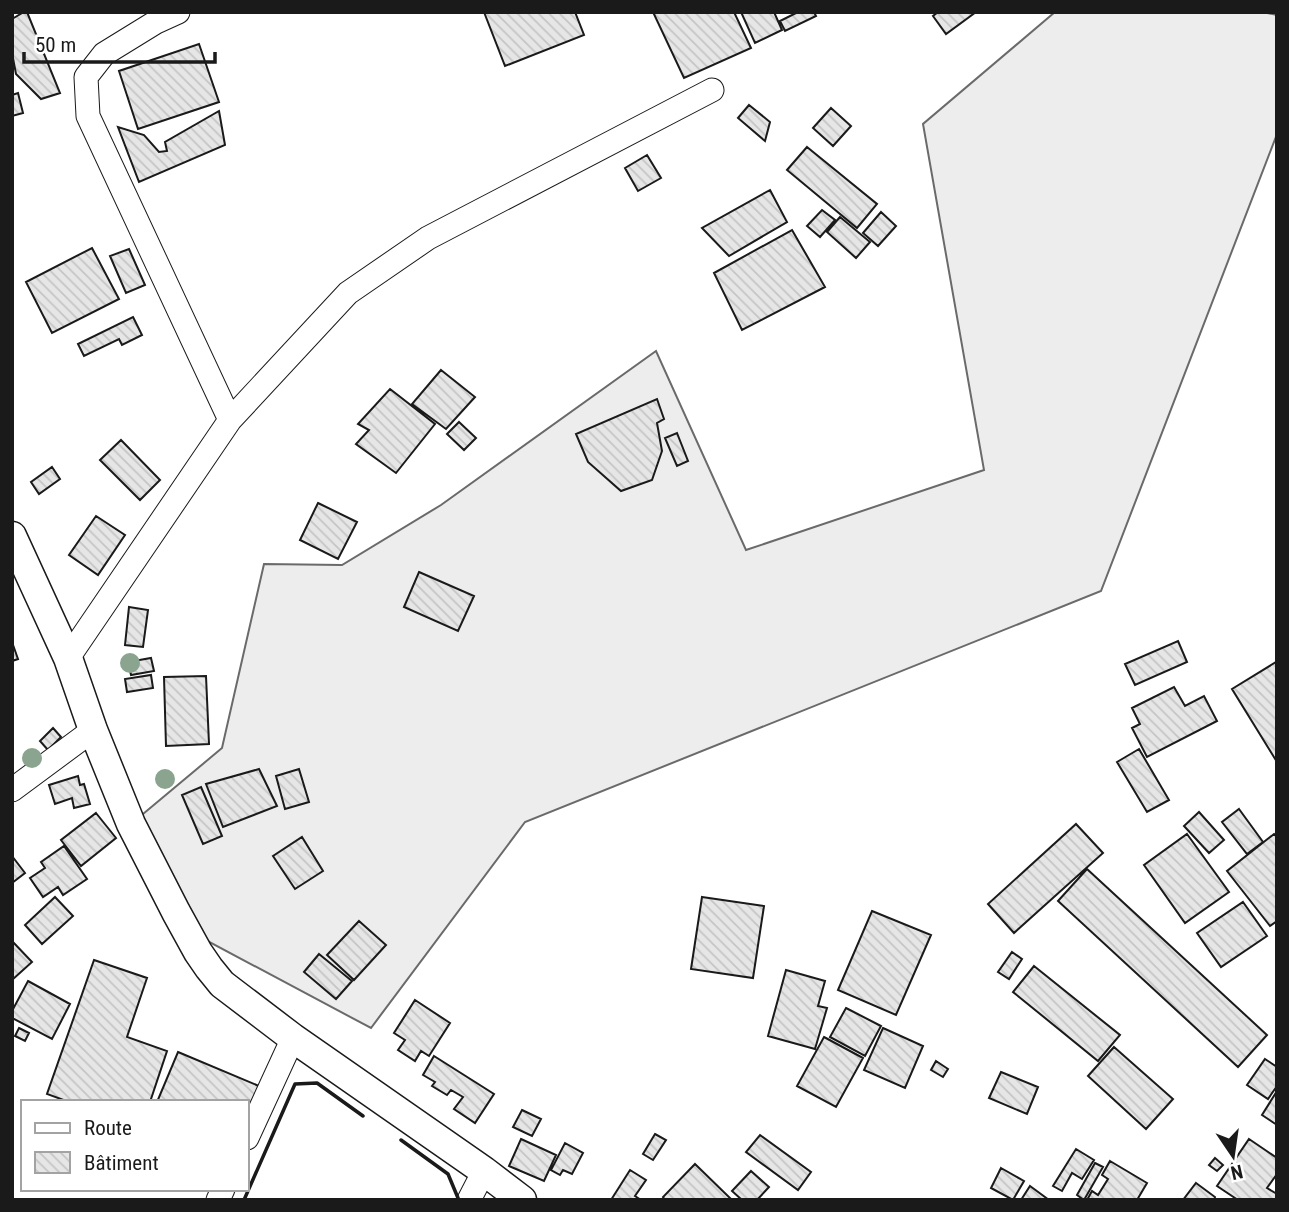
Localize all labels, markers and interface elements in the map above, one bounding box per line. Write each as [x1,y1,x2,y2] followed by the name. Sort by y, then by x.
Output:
[24,21,215,65] scale bar
[35,33,76,57] text: 50 m
[21,1100,248,1191] legend
[84,1116,132,1140] text: Route
[1198,1121,1268,1191] north arrow
[84,1151,159,1175] text: Bâtiment
[1228,1160,1245,1185] text: N

